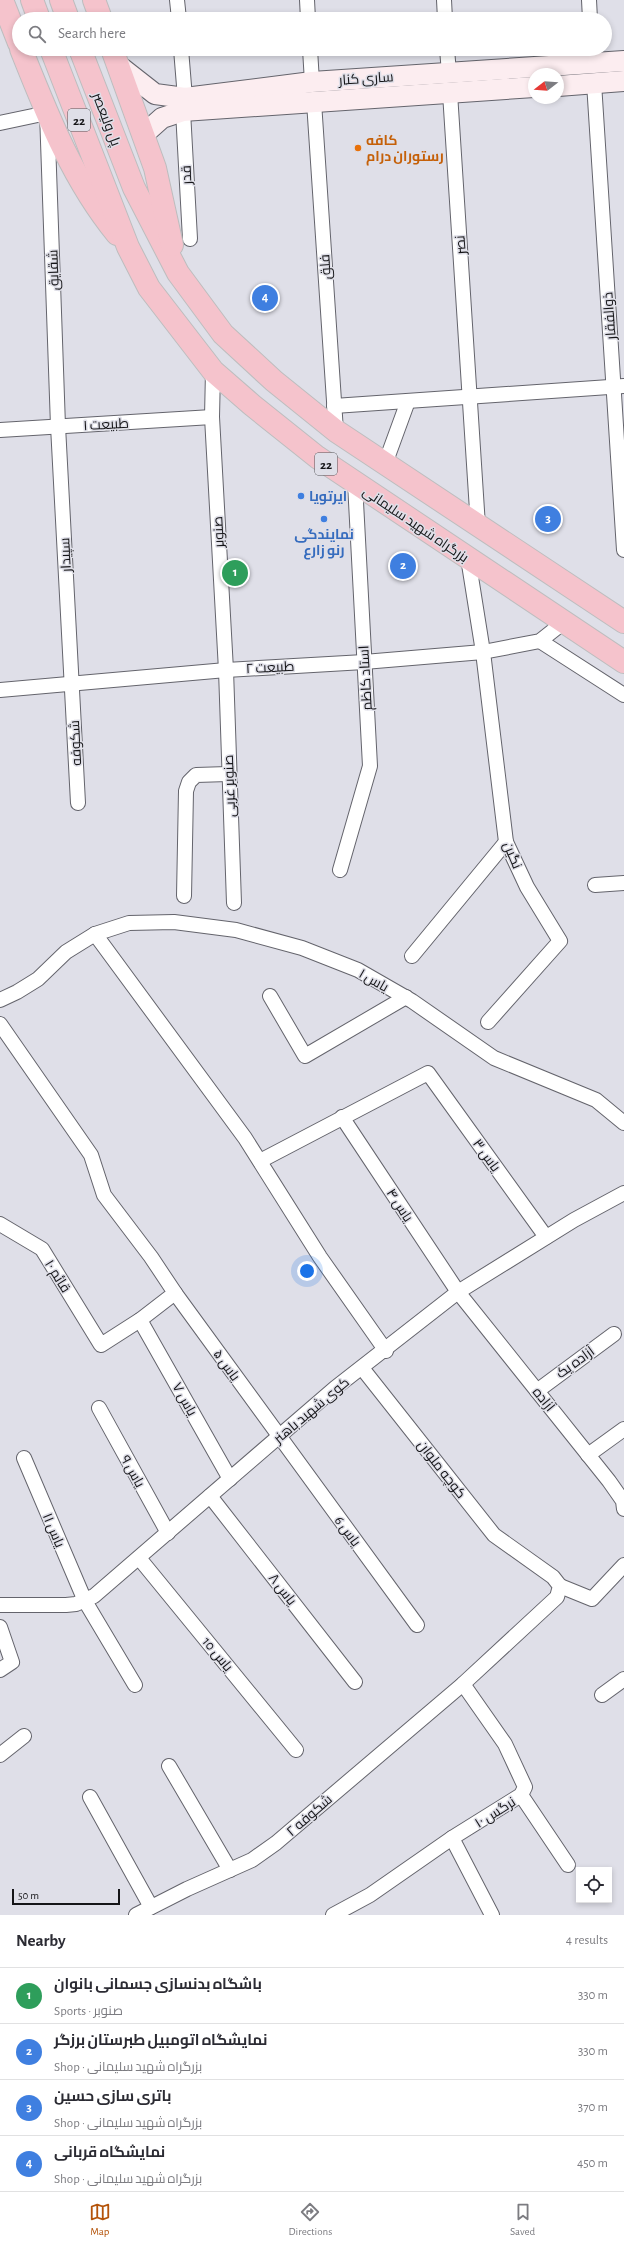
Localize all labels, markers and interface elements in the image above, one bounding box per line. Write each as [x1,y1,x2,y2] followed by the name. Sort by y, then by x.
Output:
[12,12,612,56] search box
[26,23,48,45] icon: search
[58,26,126,41] text: Search here
[528,68,564,104] north arrow
[337,70,394,88] street label: ساری کنار
[87,90,123,149] street label: پل ولیعصر
[68,109,90,131] road number: 22
[366,134,444,166] place label: کافه رستوران درام
[353,143,363,153] marker: کافه رستوران درام
[179,165,195,186] street label: قدر
[453,235,469,256] street label: نصر
[46,249,63,291] street label: شقایق
[318,254,335,280] street label: فلق
[252,283,278,313] pin: 4
[601,292,619,341] street label: ذوالفقار
[83,417,129,433] street label: طبیعت ۱
[315,453,337,475] road number: 22
[360,484,471,565] street label: بزرگراه شهید سلیمانی
[309,490,347,505] place label: ایرتویا
[296,491,306,501] marker: ایرتویا
[535,504,561,534] pin: 3
[319,514,329,524] marker: نمایندگی رنو زارع
[211,516,227,549] street label: صنوبر
[294,527,354,560] place label: نمایندگی رنو زارع
[58,537,76,574] street label: سپیدار
[390,551,416,581] pin: 2
[222,558,248,588] pin: 1
[357,645,377,711] street label: استاد کاظم
[245,660,295,676] street label: طبیعت ۲
[68,720,84,766] street label: شکوفه
[222,754,238,817] street label: صنوبر غربی
[500,840,524,871] street label: نگین
[356,967,391,995] street label: یاس ۱
[470,1137,503,1175] street label: یاس ۳
[383,1186,415,1225] street label: یاس ۴
[40,1258,73,1296] street label: قائم ۱۰
[297,1261,317,1281] your location
[553,1343,598,1381] street label: آزاده یک
[210,1347,242,1384] street label: یاس ۵
[270,1375,352,1447] street label: کوی شهید باهنر
[169,1380,199,1419] street label: یاس ۷
[530,1384,558,1414] street label: آزاده
[413,1438,468,1503] street label: کوچه ملوان
[118,1453,147,1490] street label: یاس ۹
[40,1511,67,1550] street label: یاس ۱۱
[332,1514,363,1550] street label: یاس 6
[266,1571,299,1608] street label: یاس ۸
[199,1635,235,1675] street label: یاس 10
[284,1792,335,1839] street label: شکوفه ۲
[473,1795,518,1831] street label: نرگس ۱۰
[576,1867,612,1903] map controls
[576,1867,612,1903] button: locate
[12,1887,120,1906] scale bar
[18,1890,39,1901] text: 50 m
[16,1932,66,1949] text: Nearby
[566,1934,608,1947] text: 4 results
[54,1977,262,1992] text: باشگاه بدنسازی جسمانی بانوان
[27,1989,31,2002] text: 1
[578,1989,608,2002] text: 330 m
[54,2005,123,2018] text: Sports · صنوبر
[54,2033,267,2048] text: نمایشگاه اتومبیل طبرستان برزگر
[26,2045,32,2058] text: 2
[578,2045,608,2058] text: 330 m
[54,2061,202,2074] text: Shop · بزرگراه شهید سلیمانی
[54,2089,171,2104] text: باتری سازی حسین
[26,2101,32,2114] text: 3
[578,2101,608,2114] text: 370 m
[54,2117,202,2130] text: Shop · بزرگراه شهید سلیمانی
[54,2145,165,2160] text: نمایشگاه قربانی
[26,2157,32,2170] text: 4
[577,2157,608,2170] text: 450 m
[54,2173,202,2186] text: Shop · بزرگراه شهید سلیمانی
[89,2201,111,2238] tab: Map
[288,2201,332,2238] tab: Directions
[510,2201,535,2238] tab: Saved

